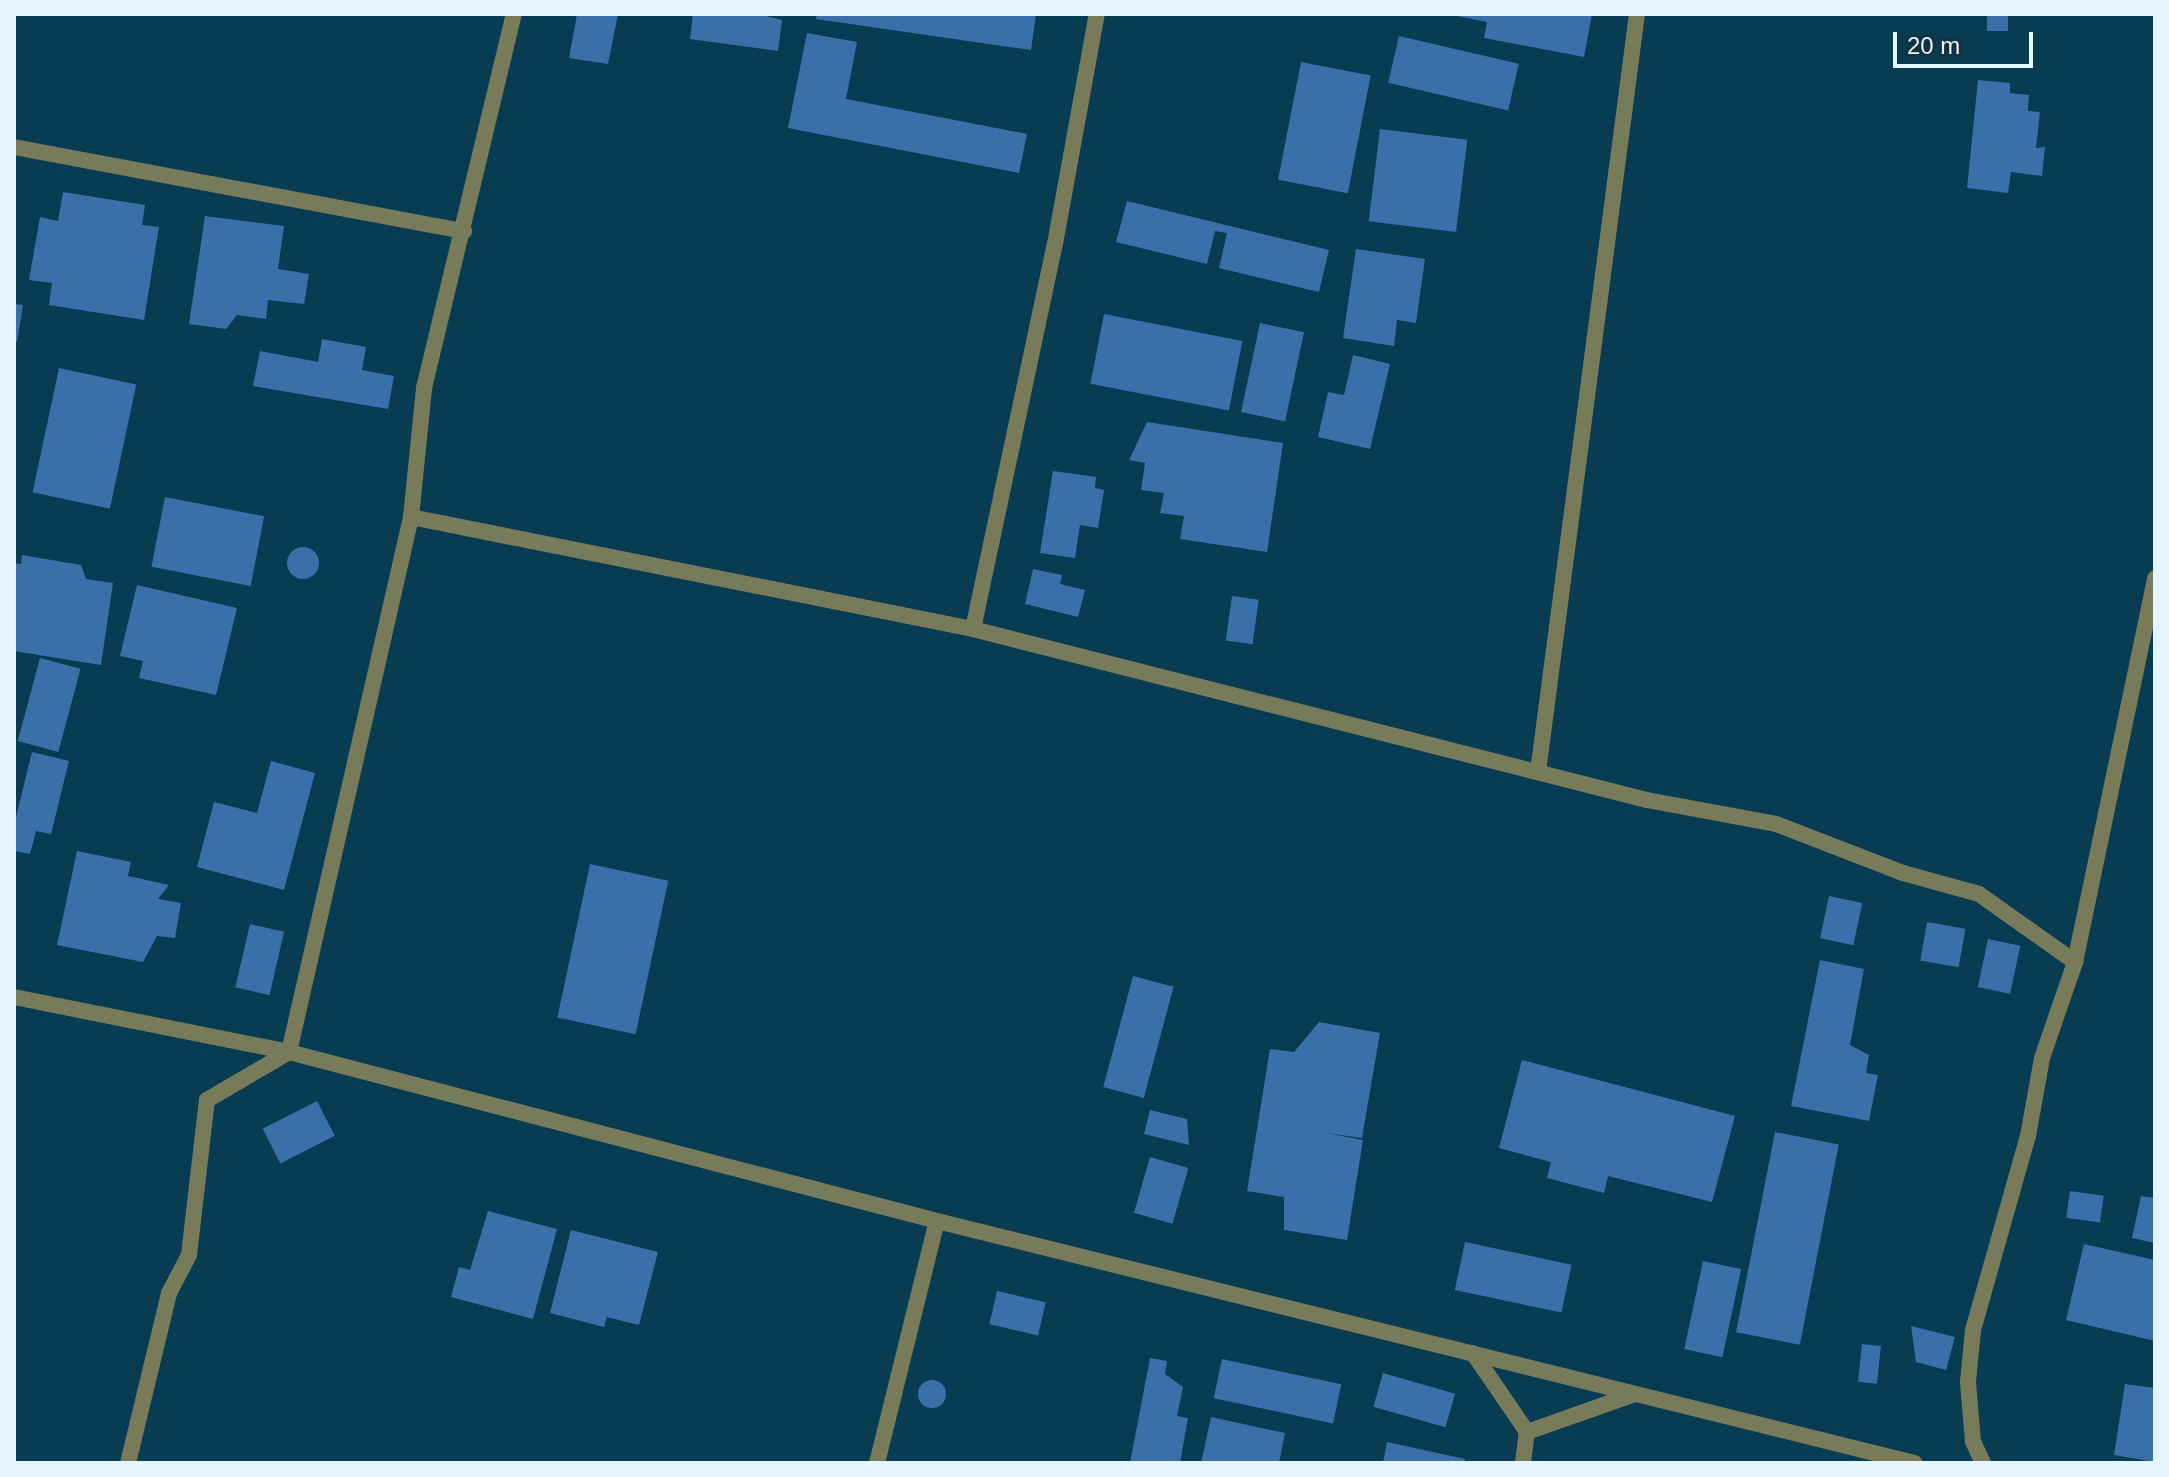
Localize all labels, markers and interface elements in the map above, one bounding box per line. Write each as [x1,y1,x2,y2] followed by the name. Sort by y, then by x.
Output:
[1897,16,2037,66] scale bar
[1907,32,1960,59] text: 20 m

